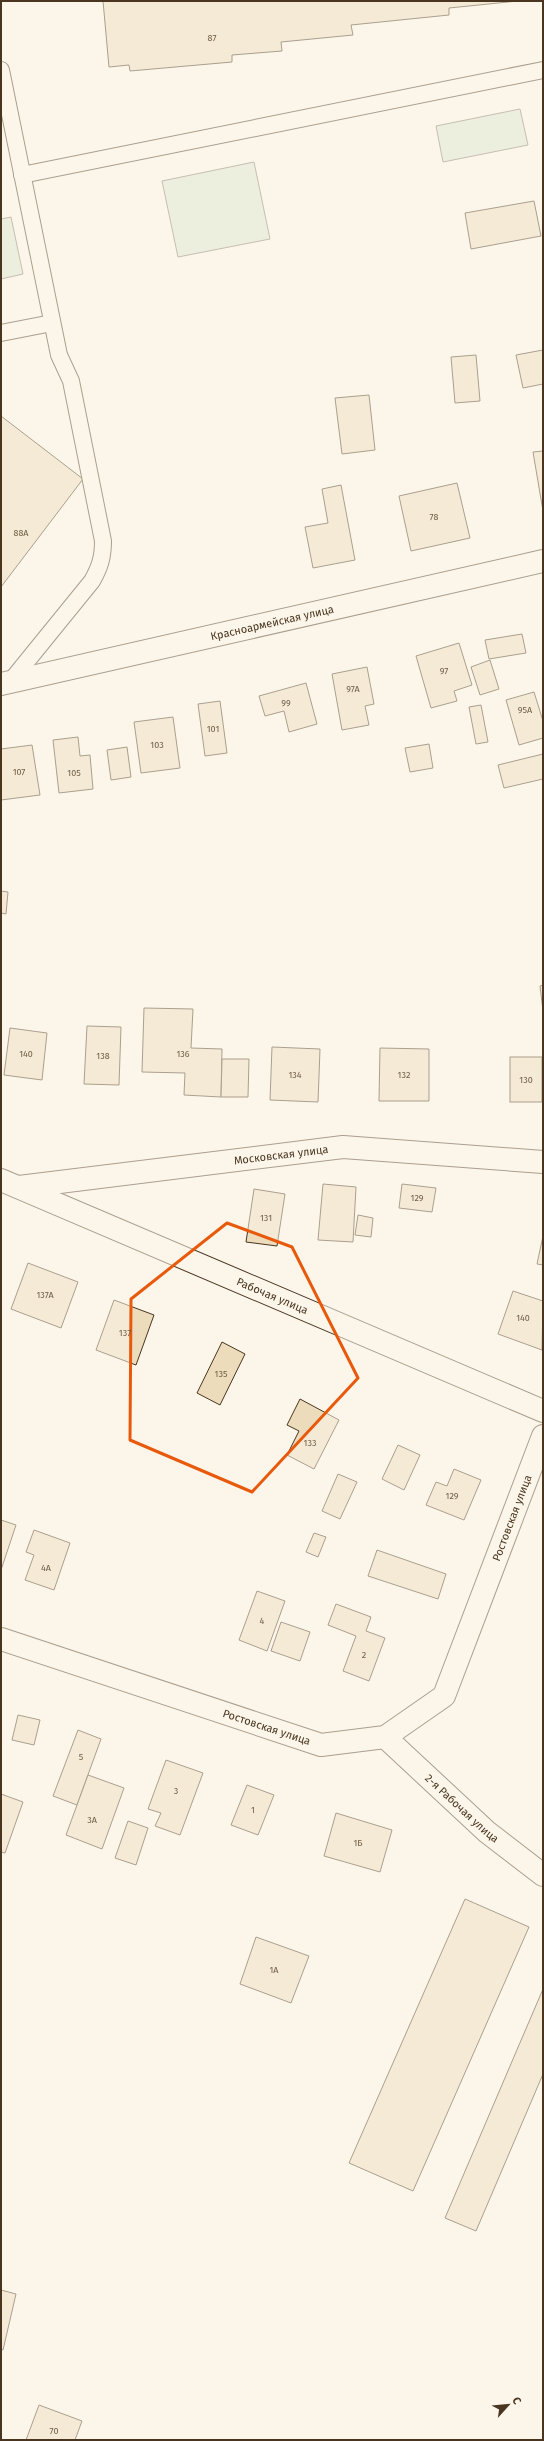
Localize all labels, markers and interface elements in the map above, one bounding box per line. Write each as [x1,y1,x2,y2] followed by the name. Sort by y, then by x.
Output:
[208,33,216,43] house number: 87
[430,512,438,522] house number: 78
[13,528,29,538] house number: 88А
[209,603,335,643] street label: Красноармейская улица
[440,666,448,676] house number: 97
[346,684,361,694] house number: 97А
[281,698,291,708] house number: 99
[518,705,533,715] house number: 95А
[207,724,219,734] house number: 101
[150,740,164,750] house number: 103
[13,767,25,777] house number: 107
[67,768,81,778] house number: 105
[19,1049,33,1059] house number: 140
[176,1049,190,1059] house number: 136
[96,1051,110,1061] house number: 138
[288,1070,302,1080] house number: 134
[398,1070,410,1080] house number: 132
[519,1075,533,1085] house number: 130
[233,1143,329,1167] street label: Московская улица
[411,1193,424,1203] house number: 129
[260,1213,272,1223] house number: 131
[235,1275,310,1317] street label: Рабочая улица
[36,1290,54,1300] house number: 137А
[516,1313,530,1323] house number: 140
[119,1328,131,1338] house number: 137
[215,1369,228,1379] house number: 135
[304,1438,316,1448] house number: 133
[490,1473,535,1563] street label: Ростовская улица
[446,1491,459,1501] house number: 129
[41,1563,52,1573] house number: 4А
[260,1616,265,1626] house number: 4
[362,1650,366,1660] house number: 2
[221,1707,312,1748] street label: Ростовская улица
[79,1752,84,1762] house number: 5
[422,1772,501,1846] street label: 2-я Рабочая улица
[174,1786,178,1796] house number: 3
[251,1805,255,1815] house number: 1
[87,1815,98,1825] house number: 3А
[353,1838,363,1848] house number: 1Б
[269,1965,279,1975] house number: 1А
[488,2385,528,2425] north arrow
[509,2395,524,2407] text: С
[50,2426,58,2436] house number: 70

